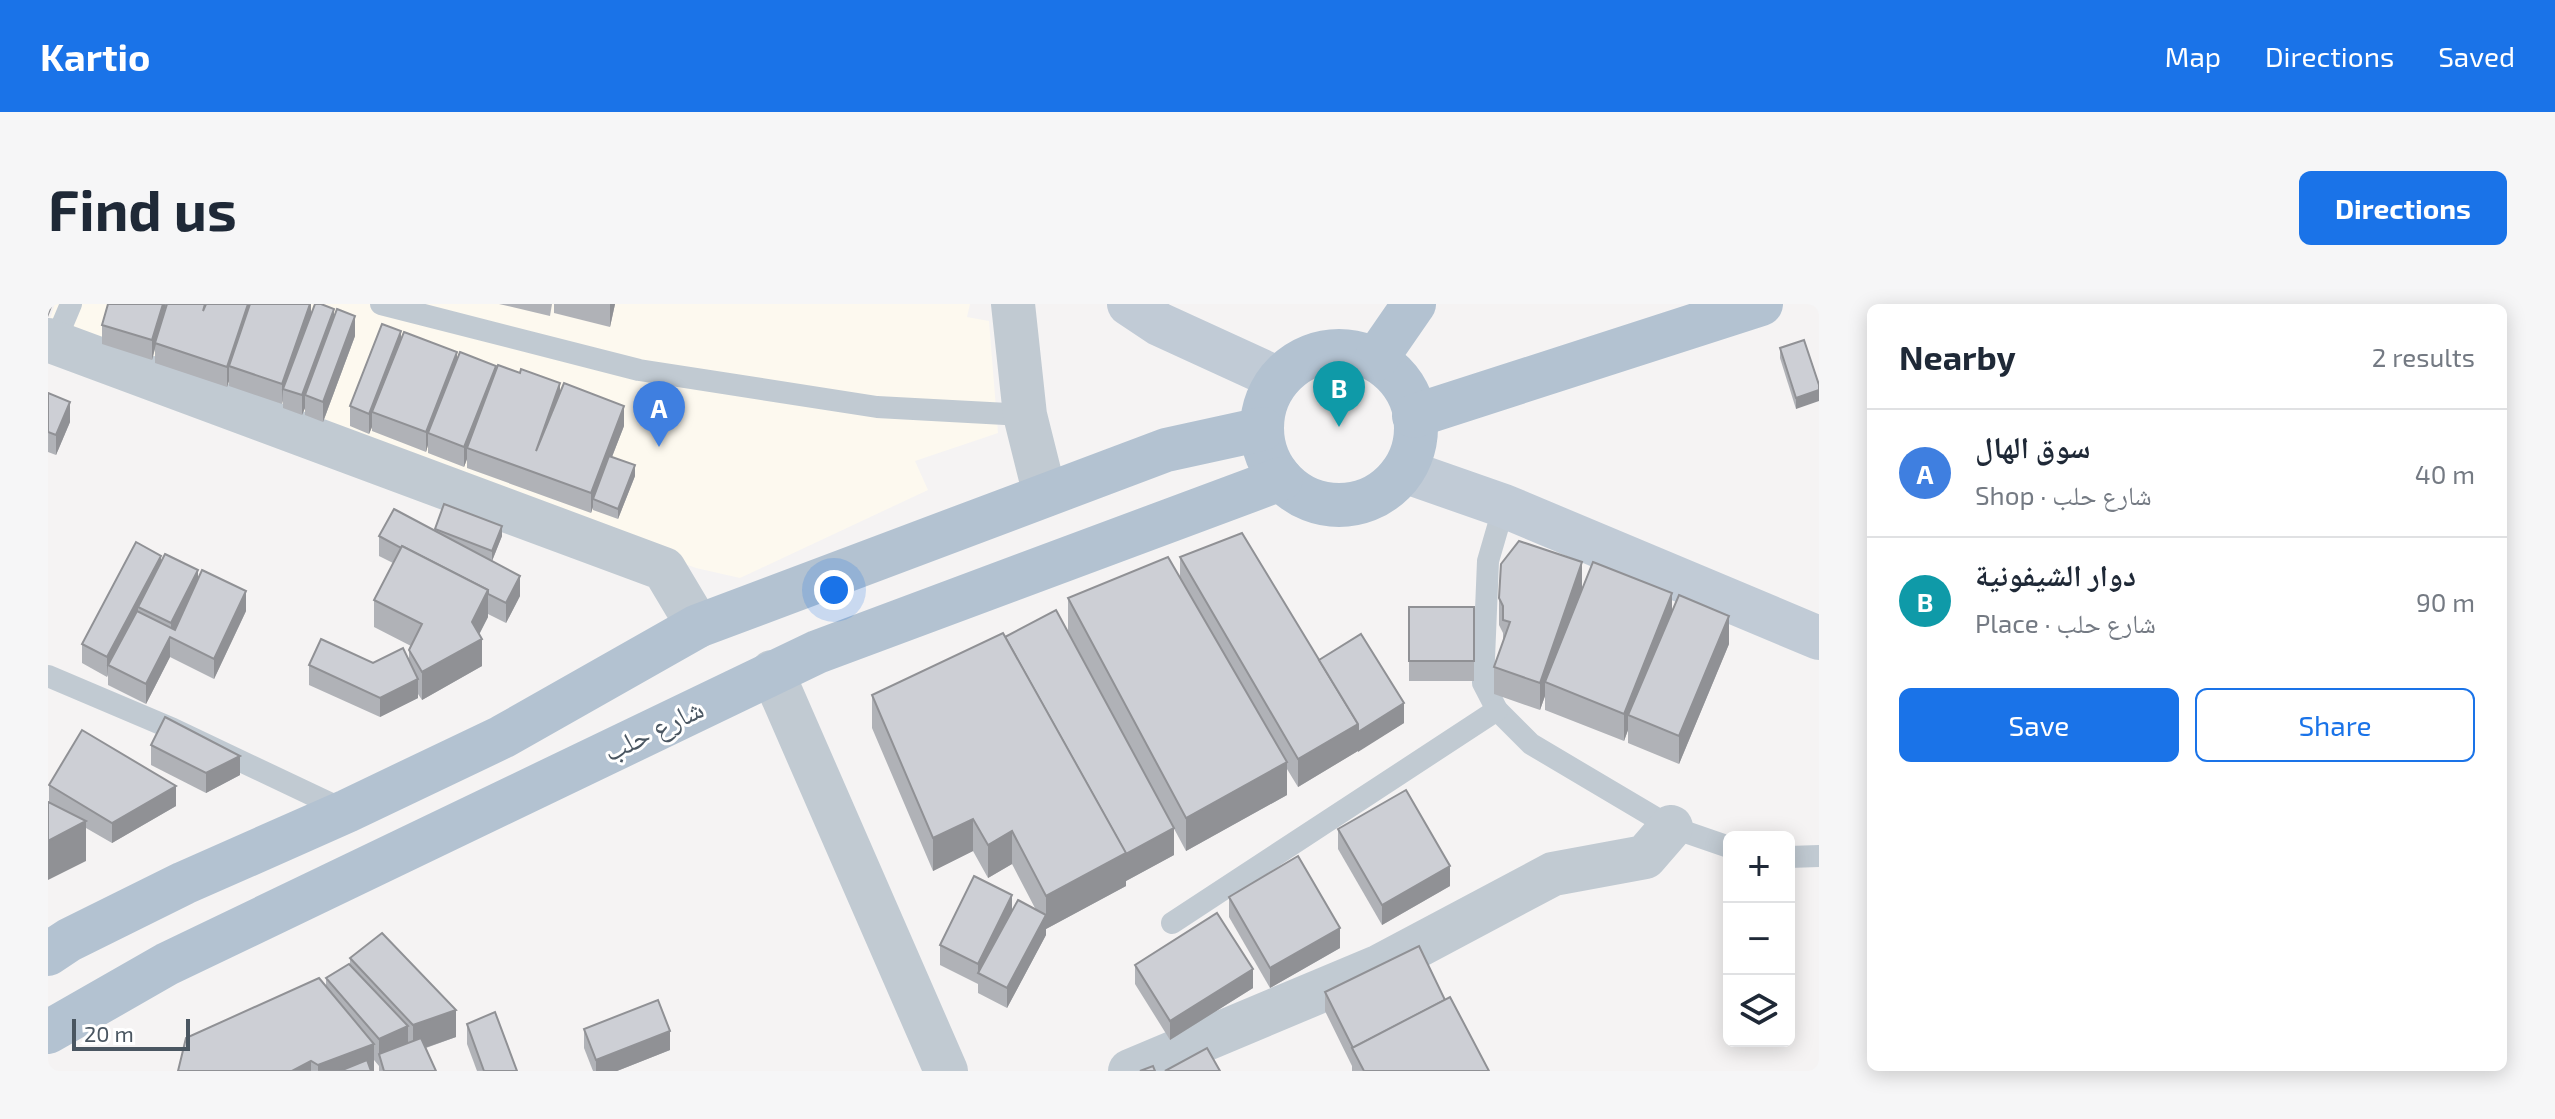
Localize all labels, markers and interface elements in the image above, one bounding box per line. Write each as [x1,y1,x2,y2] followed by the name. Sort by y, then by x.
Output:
[40,33,150,79] text: Kartio
[2165,39,2221,73] text: Map
[2265,39,2394,73] text: Directions
[2438,39,2515,73] text: Saved
[2299,171,2507,245] button: Directions
[48,175,237,242] text: Find us
[1899,336,2016,377] text: Nearby
[2372,341,2475,372] text: 2 results
[1313,361,1365,427] pin: B
[633,381,685,447] pin: A
[1975,428,2091,464] text: سوق الهال
[1917,458,1933,489] text: A
[2415,458,2475,489] text: 40 m
[1975,479,2152,510] text: Shop · شارع حلب
[1975,556,2136,592] text: دوار الشيفونية
[814,570,854,610] your location
[1917,586,1933,617] text: B
[2416,586,2475,617] text: 90 m
[1975,607,2156,638] text: Place · شارع حلب
[1899,688,2179,762] button: Save
[2195,688,2475,762] button: Share
[597,690,709,770] street label: شارع حلب
[1723,831,1795,1047] map controls
[1723,831,1795,903] button: +
[1723,903,1795,975] button: −
[1723,975,1795,1047] button: layers
[72,1015,190,1051] scale bar
[84,1020,134,1046] text: 20 m

